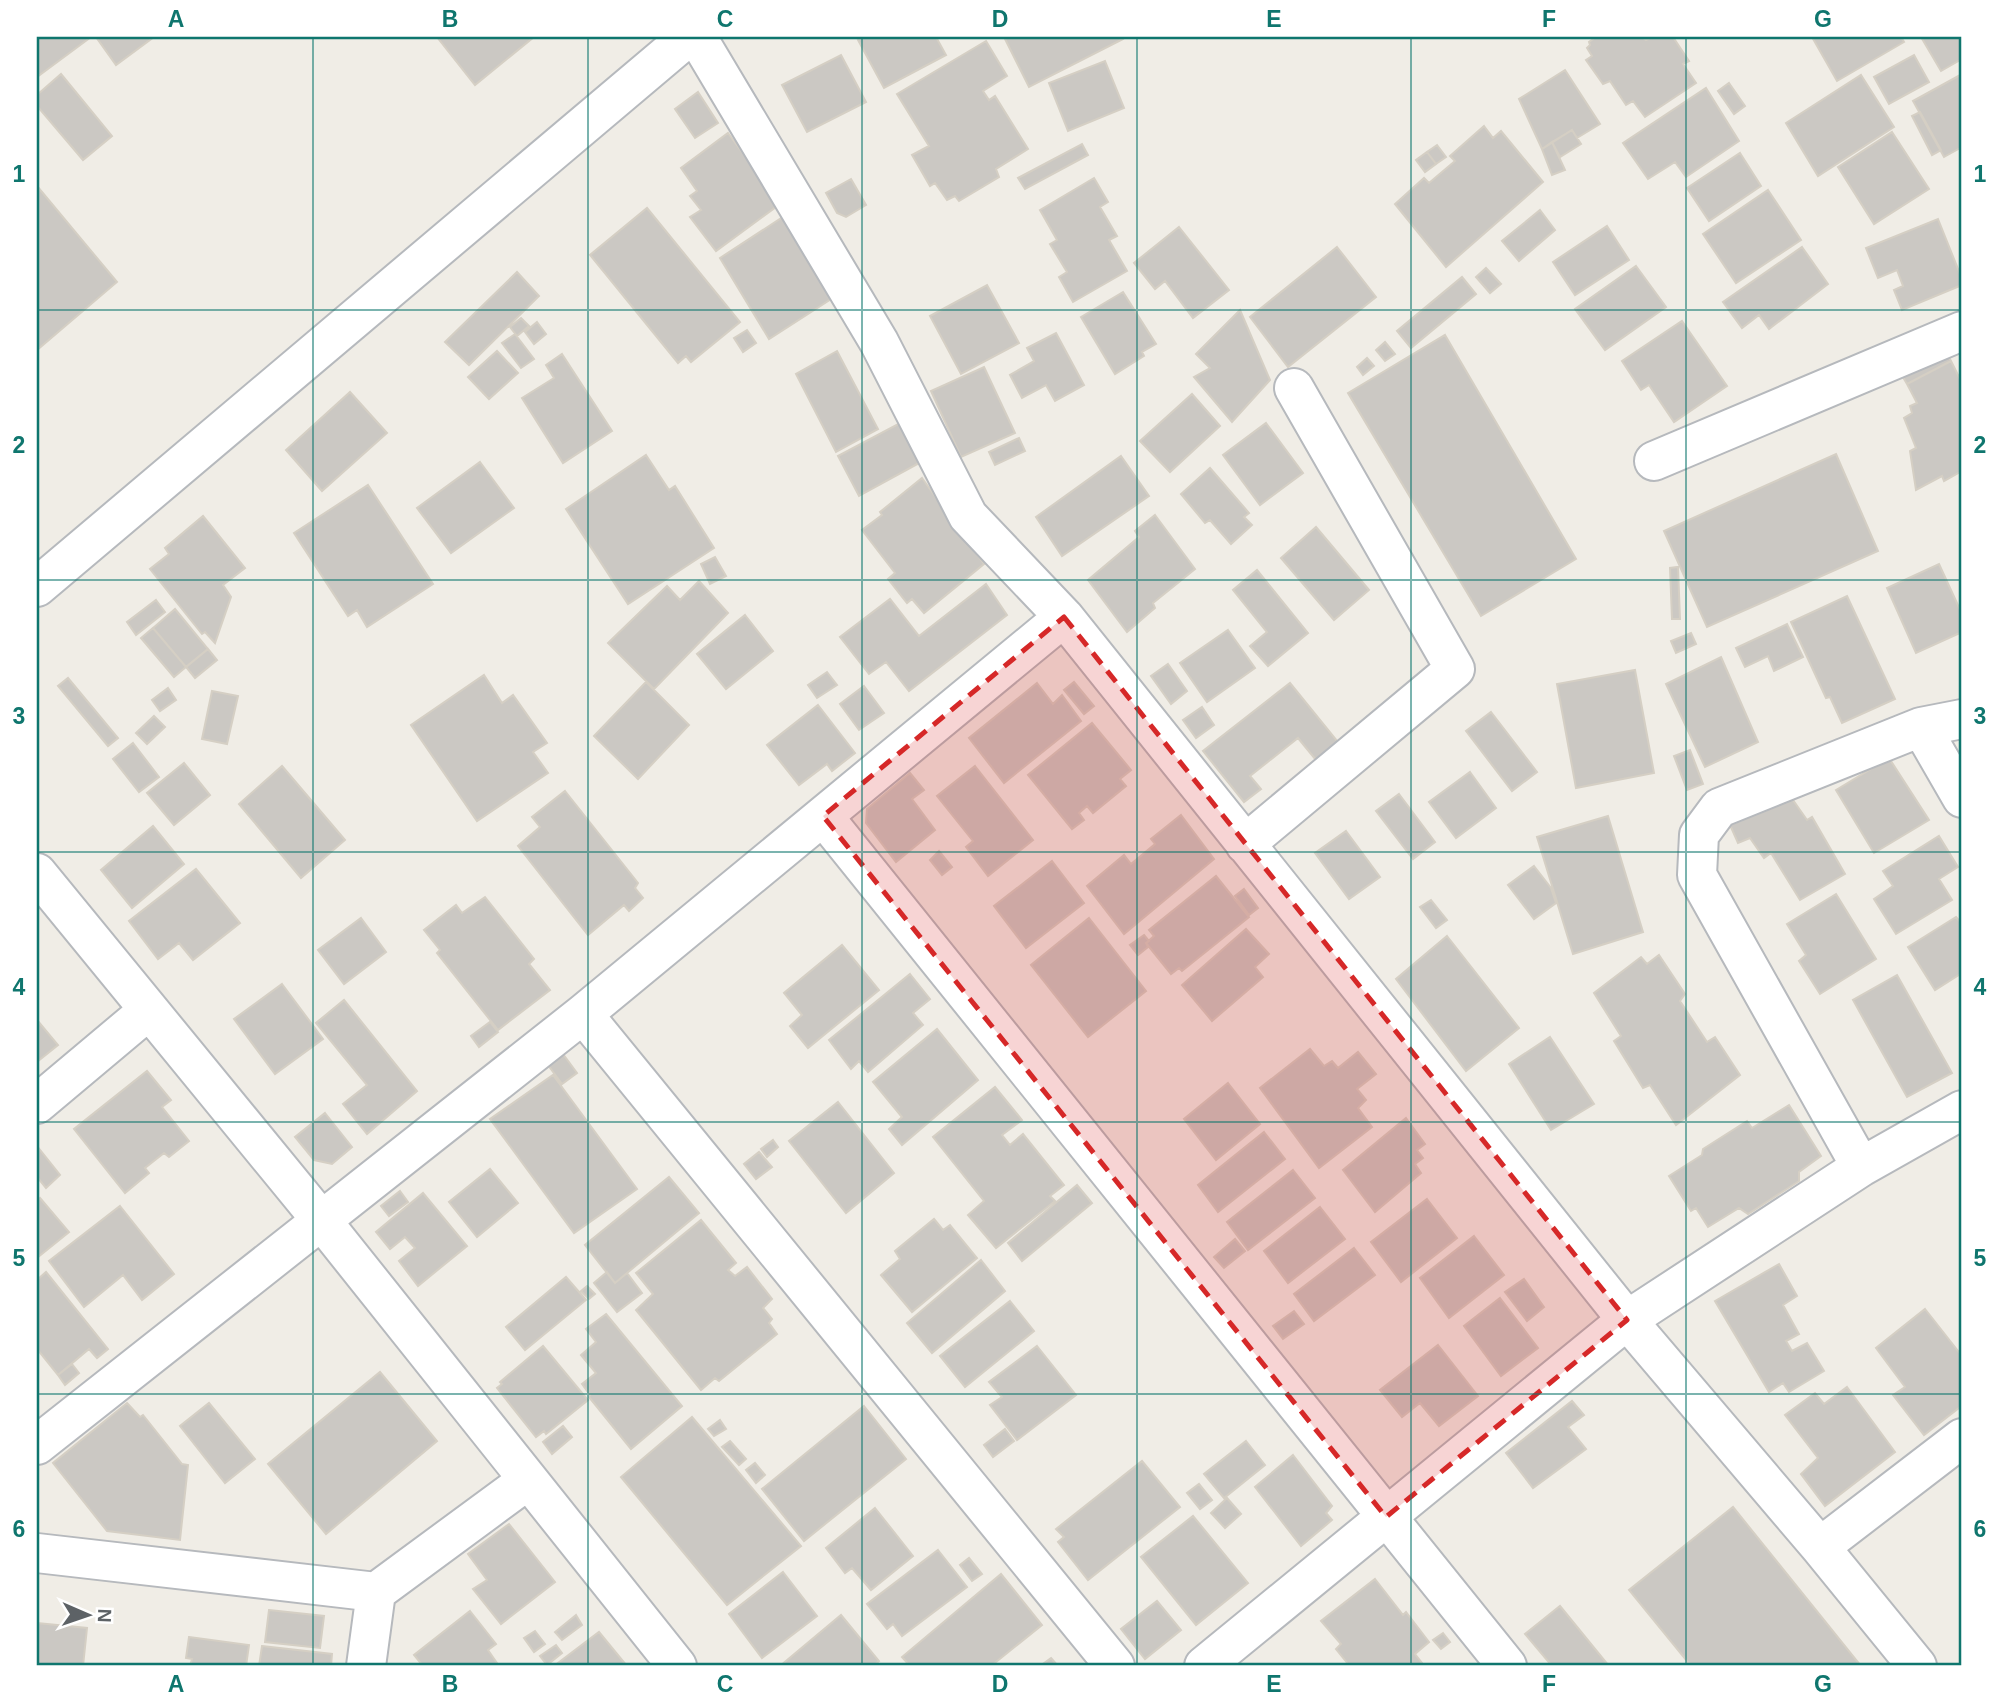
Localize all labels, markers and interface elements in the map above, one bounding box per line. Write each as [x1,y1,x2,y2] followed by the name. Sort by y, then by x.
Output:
[168,6,184,32] text: A
[442,6,458,32] text: B
[717,6,733,32] text: C
[992,6,1008,32] text: D
[1266,6,1282,32] text: E
[1542,6,1556,32] text: F
[1814,6,1832,32] text: G
[13,161,26,187] text: 1
[1974,161,1987,187] text: 1
[13,432,25,458] text: 2
[1974,432,1986,458] text: 2
[13,703,25,729] text: 3
[1974,703,1986,729] text: 3
[13,974,26,1000] text: 4
[1974,974,1987,1000] text: 4
[13,1245,26,1271] text: 5
[1974,1245,1987,1271] text: 5
[13,1516,25,1542] text: 6
[1974,1516,1986,1542] text: 6
[52,1580,122,1650] north arrow
[94,1608,115,1623] text: N
[168,1671,184,1697] text: A
[442,1671,458,1697] text: B
[717,1671,733,1697] text: C
[992,1671,1008,1697] text: D
[1266,1671,1282,1697] text: E
[1542,1671,1556,1697] text: F
[1814,1671,1832,1697] text: G

